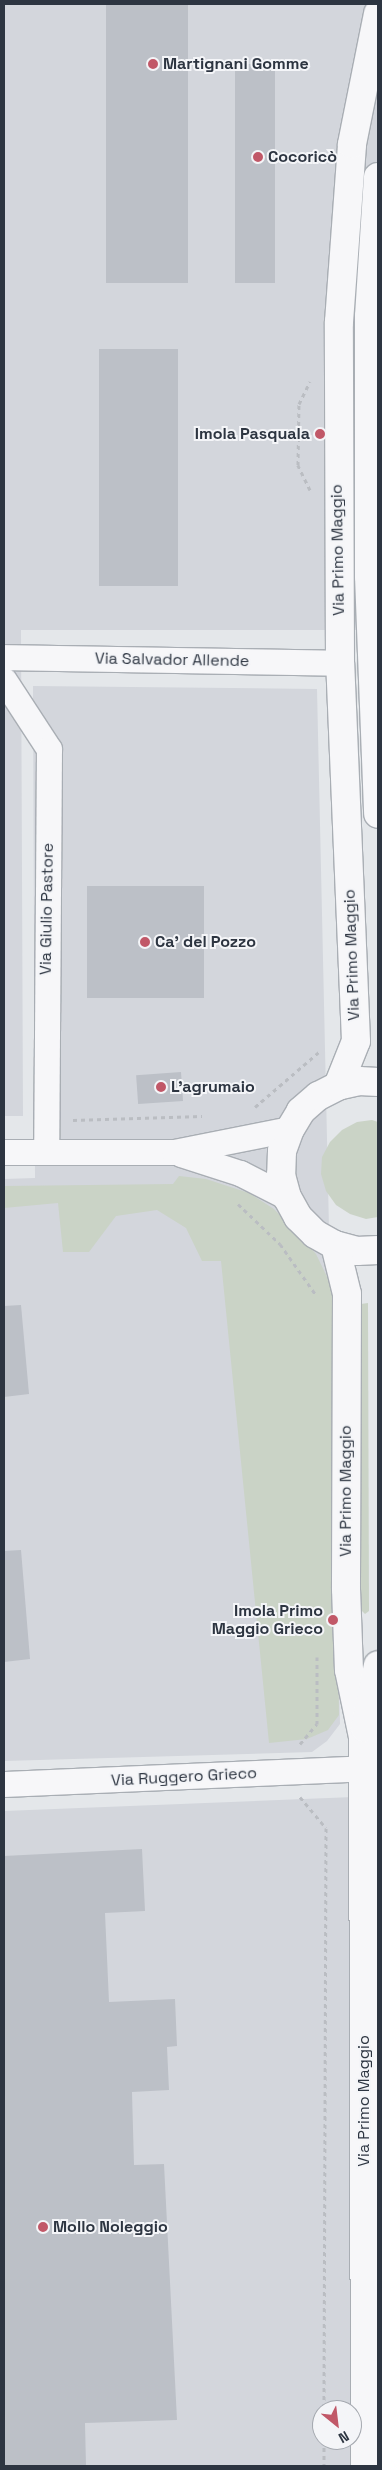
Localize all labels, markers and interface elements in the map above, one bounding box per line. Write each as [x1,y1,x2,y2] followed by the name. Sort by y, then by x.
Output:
[163,54,309,74] place label: Martignani Gomme
[147,58,159,70] marker: Martignani Gomme
[268,147,337,167] place label: Cocoricò
[252,151,264,163] marker: Cocoricò
[195,424,310,444] place label: Imola Pasquala
[314,428,326,440] marker: Imola Pasquala
[327,484,349,616] street label: Via Primo Maggio
[94,649,250,671] street label: Via Salvador Allende
[36,843,58,975] street label: Via Giulio Pastore
[340,889,364,1021] street label: Via Primo Maggio
[155,932,256,952] place label: Ca' del Pozzo
[139,936,151,948] marker: Ca' del Pozzo
[171,1077,255,1097] place label: L'agrumaio
[155,1081,167,1093] marker: L'agrumaio
[336,1425,356,1557] street label: Via Primo Maggio
[212,1601,323,1639] place label: Imola Primo Maggio Grieco
[327,1614,339,1626] marker: Imola Primo Maggio Grieco
[110,1764,258,1790] street label: Via Ruggero Grieco
[354,2035,374,2167] street label: Via Primo Maggio
[53,2217,168,2237] place label: Mollo Noleggio
[37,2221,49,2233] marker: Mollo Noleggio
[312,2400,362,2450] north arrow
[335,2427,352,2447] text: N

